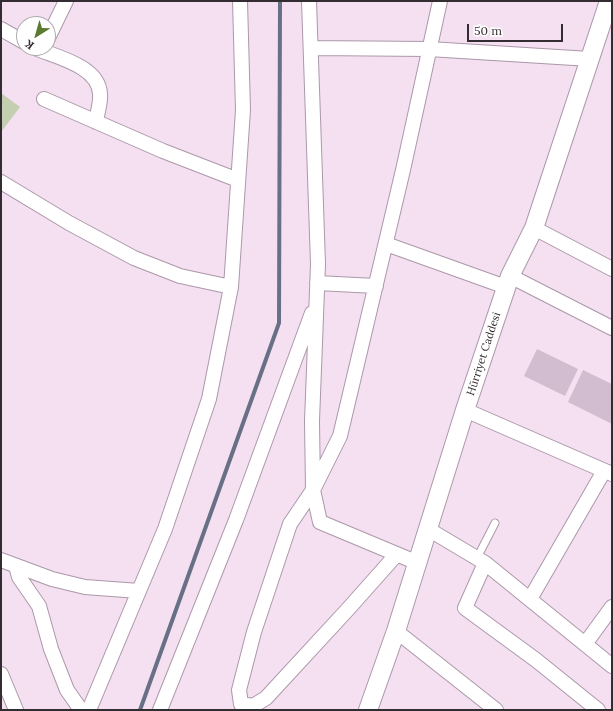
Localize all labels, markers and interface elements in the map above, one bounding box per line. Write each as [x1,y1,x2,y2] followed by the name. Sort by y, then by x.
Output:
[16,16,56,56] north arrow
[469,16,565,42] scale bar
[474,23,502,38] text: 50 m
[22,37,37,53] text: K
[464,311,504,397] street label: Hürriyet Caddesi

